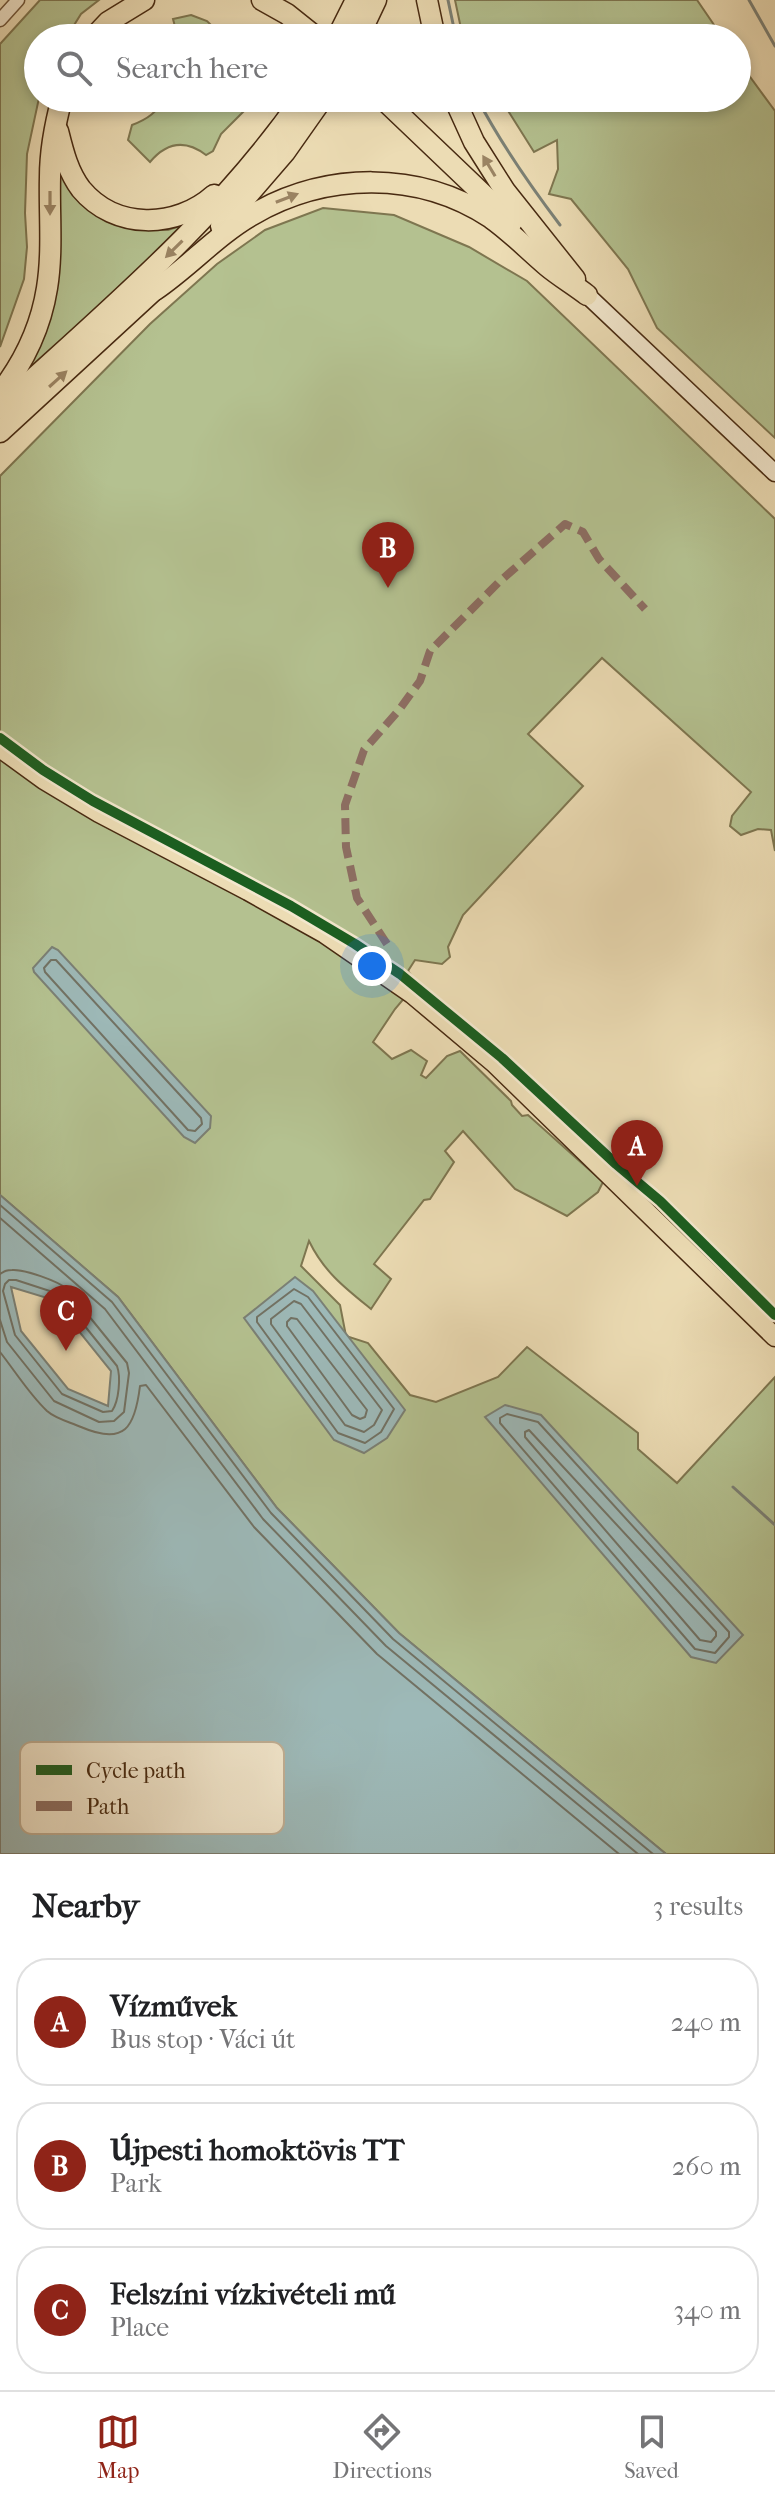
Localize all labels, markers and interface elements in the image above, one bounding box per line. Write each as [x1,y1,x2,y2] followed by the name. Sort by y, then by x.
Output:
[24,24,751,112] search box
[52,46,96,90] icon: search
[116,51,268,86] text: Search here
[482,155,496,177] one-way arrow
[44,191,56,216] one-way arrow
[275,191,299,204] one-way arrow
[165,239,184,258] one-way arrow
[48,371,67,389] one-way arrow
[362,522,414,588] pin: B
[352,946,392,986] your location
[611,1120,663,1186] pin: A
[40,1285,92,1351] pin: C
[20,1742,284,1834] legend
[86,1758,186,1784] text: Cycle path
[86,1794,130,1820] text: Path
[32,1886,139,1926] text: Nearby
[653,1891,743,1922] text: 3 results
[110,1989,237,2024] text: Vízművek
[52,2007,68,2038] text: A
[671,2007,741,2038] text: 240 m
[110,2024,295,2055] text: Bus stop · Váci út
[110,2133,404,2168] text: Újpesti homoktövis TT
[52,2151,68,2182] text: B
[672,2151,741,2182] text: 260 m
[110,2168,162,2199] text: Park
[110,2277,396,2312] text: Felszíni vízkivételi mű
[51,2295,69,2326] text: C
[673,2295,741,2326] text: 340 m
[110,2312,169,2343] text: Place
[96,2410,140,2484] tab: Map
[333,2410,432,2484] tab: Directions
[624,2410,679,2484] tab: Saved

